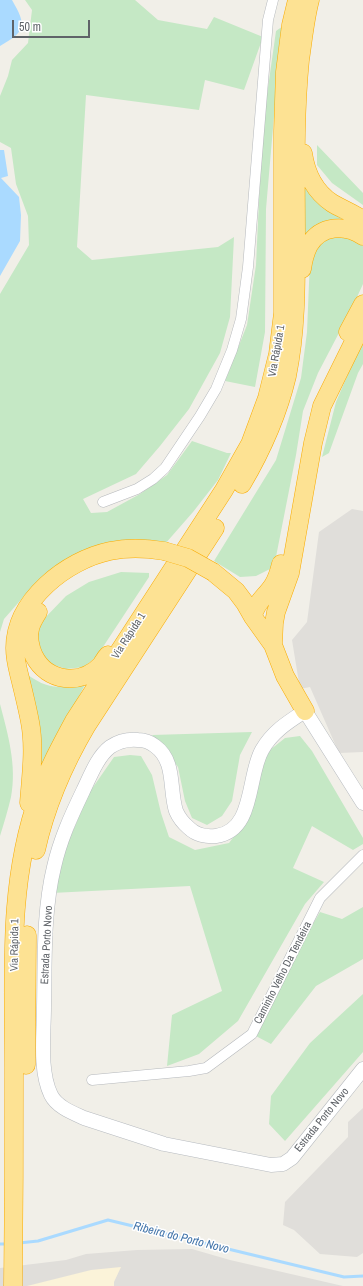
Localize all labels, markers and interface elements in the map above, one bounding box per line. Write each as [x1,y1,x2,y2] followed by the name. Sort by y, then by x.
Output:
[14,12,92,38] scale bar
[19,19,41,35] text: 50 m
[266,324,288,378] street label: Via Rápida 1
[109,610,149,662] street label: Via Rápida 1
[38,905,56,985] street label: Estrada Porto Novo
[8,919,22,971] street label: Via Rápida 1
[251,920,315,1026] street label: Caminho Velho Da Tendeira
[292,1085,352,1155] street label: Estrada Porto Novo
[132,1219,230,1257] water label: Ribeira do Porto Novo

